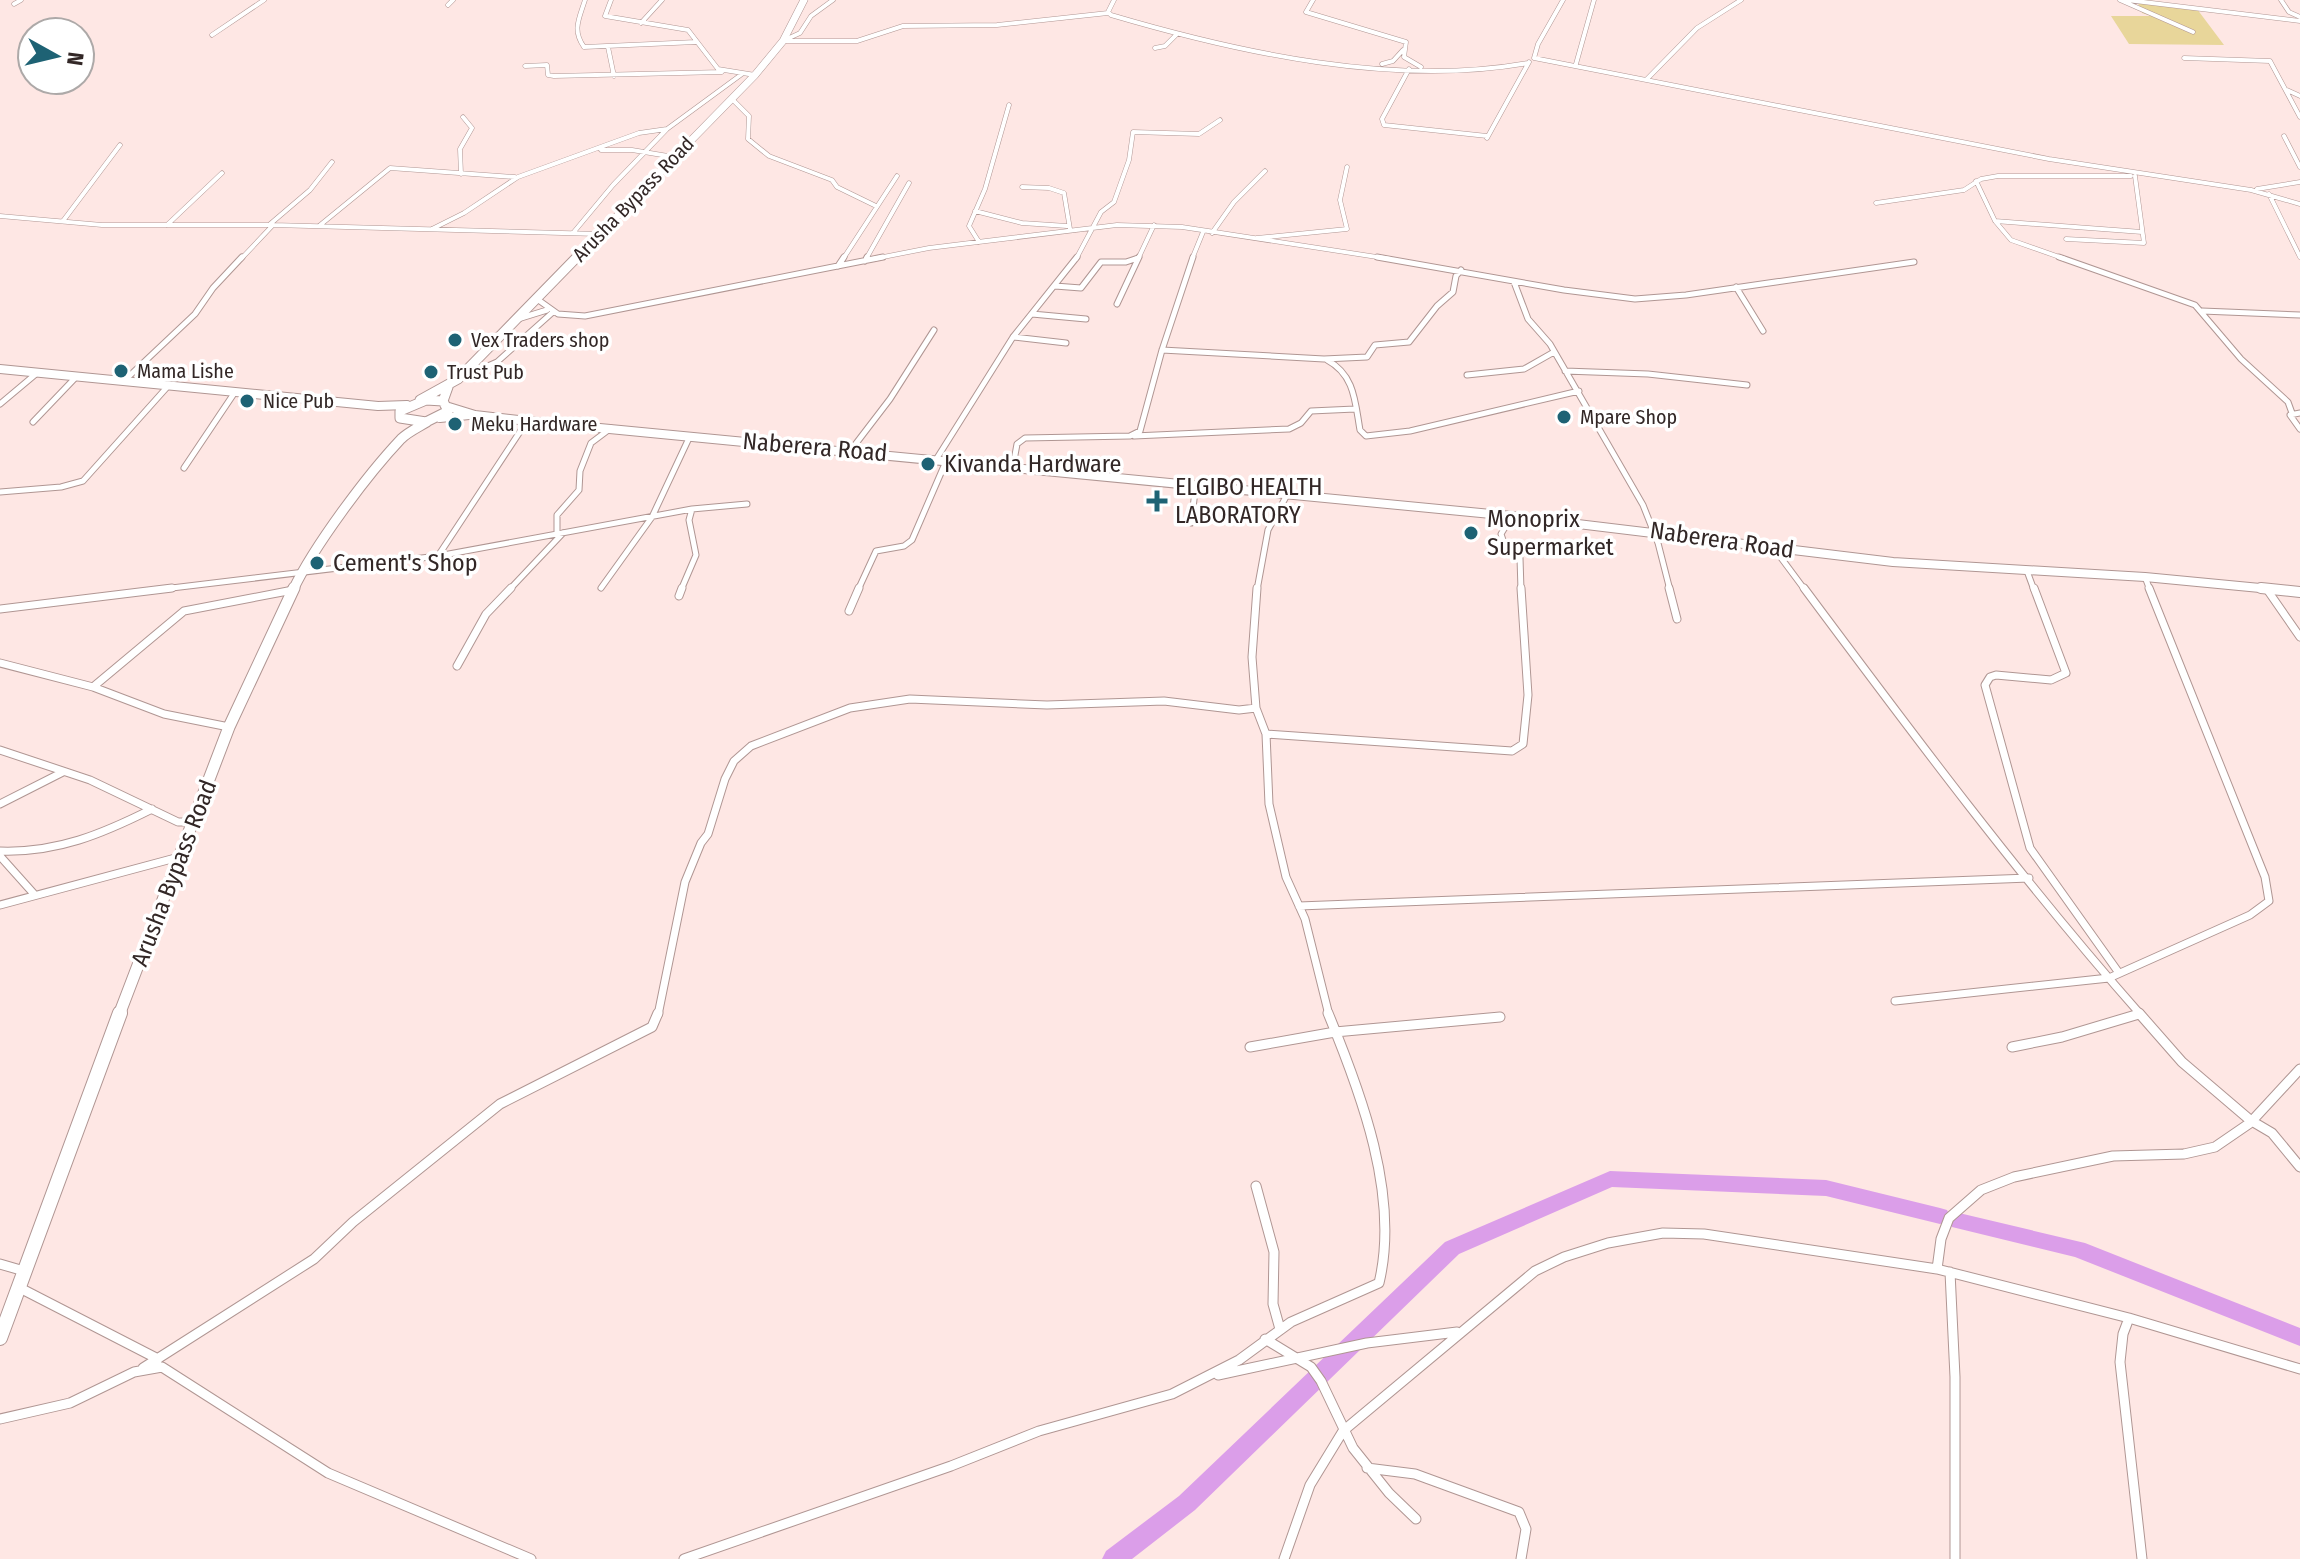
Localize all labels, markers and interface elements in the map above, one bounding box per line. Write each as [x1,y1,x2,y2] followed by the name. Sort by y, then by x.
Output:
[16,16,96,96] north arrow
[61,50,90,67] text: N
[567,131,699,267] street label: Arusha Bypass Road
[471,328,609,352] place label: Vex Traders shop
[446,331,464,349] marker: Vex Traders shop
[137,359,234,383] place label: Mama Lishe
[447,360,524,384] place label: Trust Pub
[112,362,130,380] marker: Mama Lishe
[422,363,440,381] marker: Trust Pub
[263,389,334,413] place label: Nice Pub
[238,392,256,410] marker: Nice Pub
[1580,405,1677,429] place label: Mpare Shop
[1555,408,1573,426] marker: Mpare Shop
[471,412,597,436] place label: Meku Hardware
[446,415,464,433] marker: Meku Hardware
[741,427,889,467] street label: Naberera Road
[944,450,1121,478] place label: Kivanda Hardware
[919,455,937,473] marker: Kivanda Hardware
[1175,473,1322,529] place label: ELGIBO HEALTH LABORATORY
[1146,490,1168,512] marker: ELGIBO HEALTH LABORATORY
[1487,505,1614,561] place label: Monoprix Supermarket
[1648,516,1796,564] street label: Naberera Road
[1462,524,1480,542] marker: Monoprix Supermarket
[333,549,477,577] place label: Cement's Shop
[308,554,326,572] marker: Cement's Shop
[126,776,222,970] street label: Arusha Bypass Road

